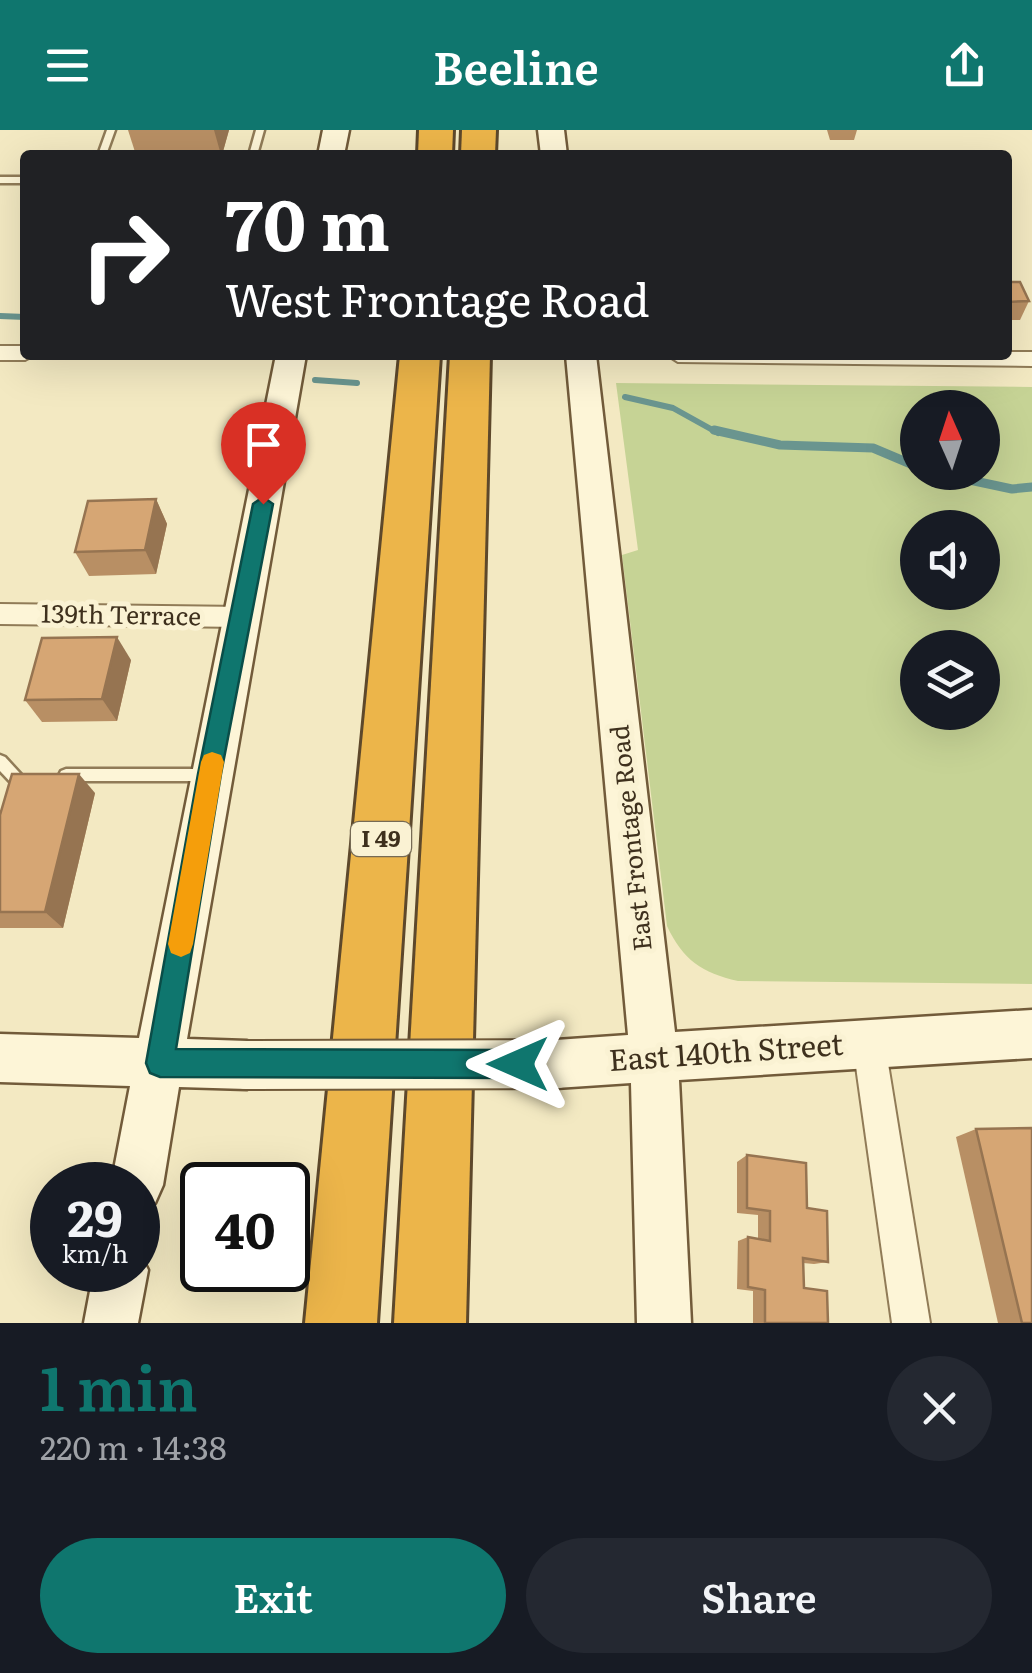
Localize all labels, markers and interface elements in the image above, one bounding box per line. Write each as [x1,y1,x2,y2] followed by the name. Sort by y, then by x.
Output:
[433,32,599,99] text: Beeline
[40,38,95,93] icon: menu
[937,38,992,93] icon: share
[225,169,390,273] text: 70 m
[60,190,190,320] icon: right
[225,264,650,331] text: West Frontage Road
[900,390,1000,490] north arrow
[900,390,1000,730] map controls
[221,402,306,505] pin
[236,417,291,472] icon: arrive
[900,510,1000,610] button: sound
[41,594,201,633] street label: 139th Terrace
[900,630,1000,730] button: layers
[599,723,660,953] street label: East Frontage Road
[351,822,411,856] road number: I 49
[466,1012,570,1116] position arrow
[607,1020,845,1080] street label: East 140th Street
[180,1162,310,1292] speed limit sign: 40
[67,1178,123,1252] text: 29
[62,1234,128,1271] text: km/h
[40,1340,198,1429] text: 1 min
[887,1356,992,1461] button: close
[40,1422,227,1470] text: 220 m · 14:38
[40,1538,506,1653] button: Exit
[526,1538,992,1653] button: Share

